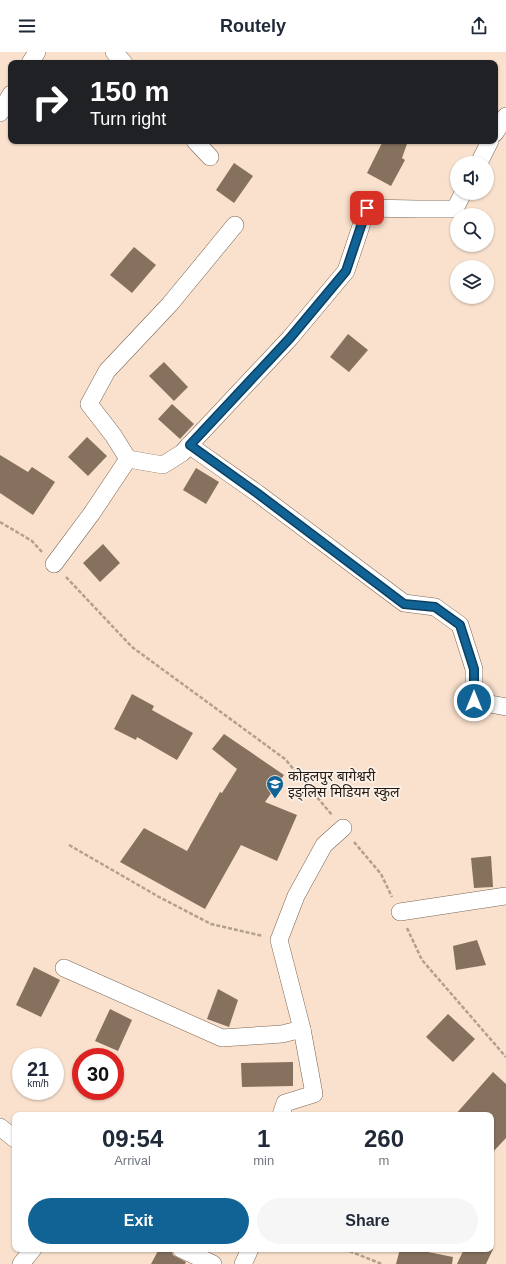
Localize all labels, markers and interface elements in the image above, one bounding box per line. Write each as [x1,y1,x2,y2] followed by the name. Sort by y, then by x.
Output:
[16,15,38,37] icon: menu
[468,15,490,37] icon: share
[220,16,286,36] text: Routely
[24,76,76,128] icon: right
[90,76,169,107] text: 150 m
[90,109,166,129] text: Turn right
[450,156,494,304] map controls
[450,156,494,200] button: sound
[350,191,384,225] pin
[356,197,378,219] icon: arrive
[450,208,494,252] button: search
[450,260,494,304] button: layers
[453,680,495,722] position arrow
[288,767,400,802] place label: कोहलपुर बागेश्वरी इङ्लिस मिडियम स्कुल
[265,774,285,799] school or university icon: कोहलपुर बागेश्वरी इङ्लिस मिडियम स्कुल
[72,1048,124,1100] speed limit sign: 30
[27,1058,49,1080] text: 21
[27,1078,49,1089] text: km/h
[102,1125,163,1152] text: 09:54
[257,1125,270,1152] text: 1
[364,1125,404,1152] text: 260
[114,1153,151,1168] text: Arrival
[253,1153,274,1168] text: min
[379,1153,389,1168] text: m
[28,1198,249,1244] button: Exit
[257,1198,478,1244] button: Share

